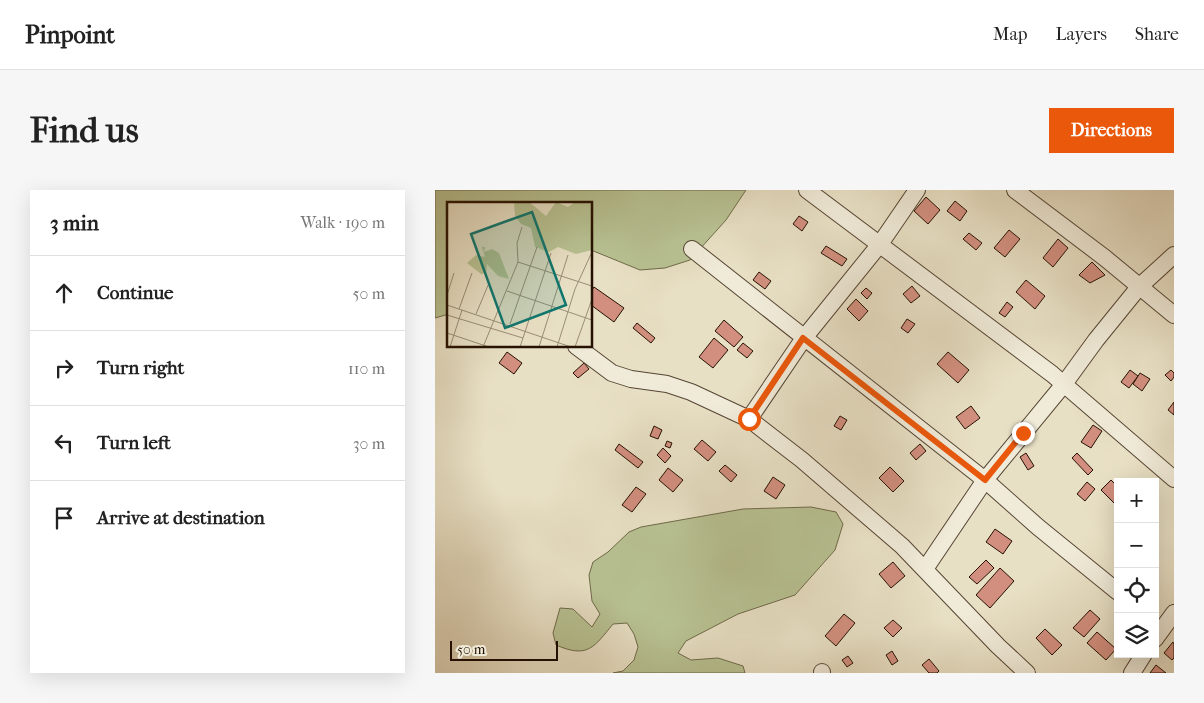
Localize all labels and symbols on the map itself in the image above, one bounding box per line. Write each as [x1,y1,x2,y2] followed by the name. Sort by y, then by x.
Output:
[447,202,593,348] inset map
[738,408,761,431] route start
[1012,422,1035,445] route end
[450,638,557,661] scale bar

